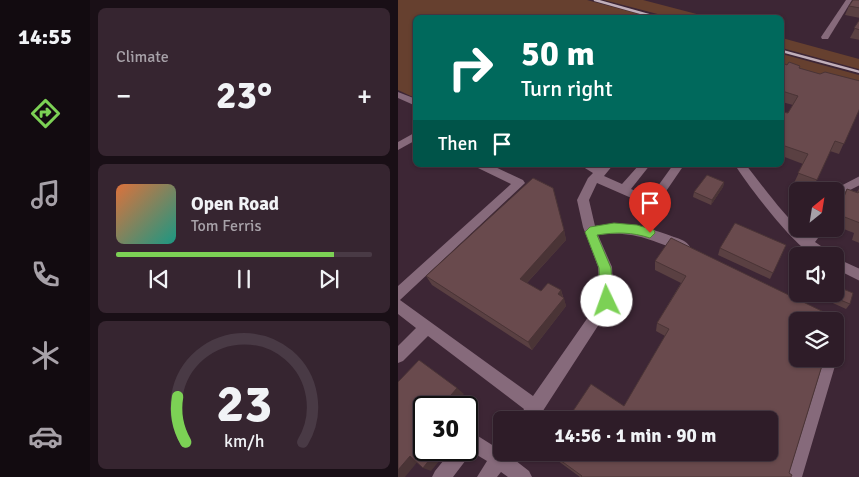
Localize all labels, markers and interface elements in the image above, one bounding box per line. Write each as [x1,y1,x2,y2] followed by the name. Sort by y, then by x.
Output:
[18,23,72,50] text: 14:55
[521,32,595,75] text: 50 m
[438,35,503,100] icon: right
[116,47,169,67] text: Climate
[216,72,272,119] text: 23°
[521,75,613,102] text: Turn right
[116,79,131,113] text: −
[357,79,372,113] text: +
[28,96,63,131] icon: directions
[488,130,516,158] icon: arrive
[438,132,478,156] text: Then
[28,177,63,212] icon: music
[629,182,671,233] pin
[789,182,844,238] north arrow
[789,182,844,367] map controls
[636,189,664,217] icon: arrive
[191,192,279,216] text: Open Road
[191,216,261,236] text: Tom Ferris
[789,247,844,302] button: sound
[28,257,63,292] icon: phone
[145,265,173,293] icon: previous
[230,265,258,293] icon: pause
[315,265,343,293] icon: next
[580,274,632,326] position arrow
[789,312,844,367] button: layers
[28,338,63,373] icon: climate
[216,372,272,436] text: 23
[413,396,478,461] speed limit sign: 30
[28,419,63,454] icon: car
[555,424,716,448] text: 14:56 · 1 min · 90 m
[224,430,264,452] text: km/h

